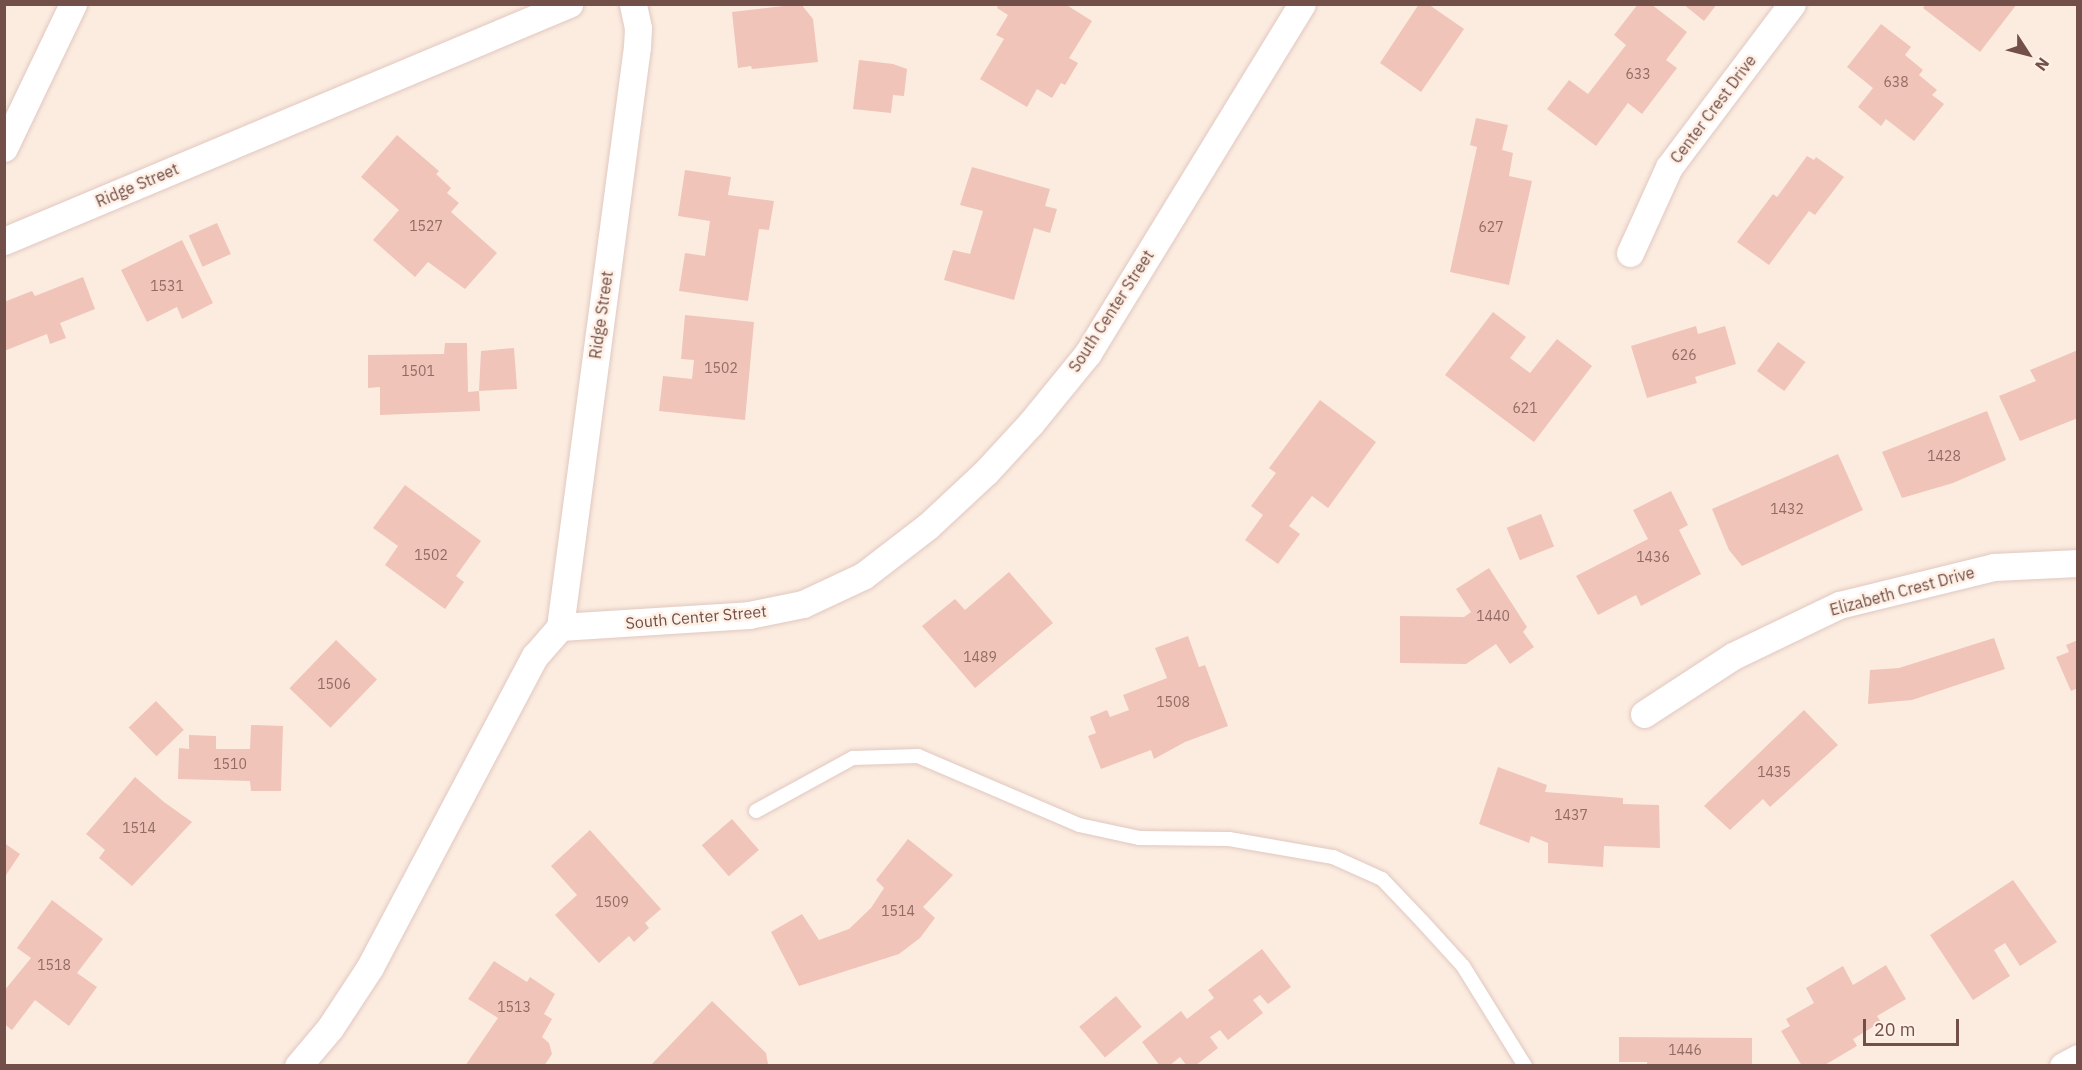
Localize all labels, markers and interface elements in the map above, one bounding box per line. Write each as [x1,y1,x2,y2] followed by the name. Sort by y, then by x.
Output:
[1998,24,2058,84] north arrow
[1666,51,1760,167] street label: Center Crest Drive
[2031,54,2054,75] text: N
[1625,66,1651,82] house number: 633
[1883,74,1909,90] house number: 638
[93,159,181,211] street label: Ridge Street
[409,218,443,234] house number: 1527
[1478,219,1504,235] house number: 627
[1064,246,1158,376] street label: South Center Street
[585,270,617,360] street label: Ridge Street
[150,278,184,294] house number: 1531
[1671,347,1697,363] house number: 626
[704,360,738,376] house number: 1502
[401,363,435,379] house number: 1501
[1512,400,1538,416] house number: 621
[1927,448,1961,464] house number: 1428
[1770,501,1804,517] house number: 1432
[414,547,448,563] house number: 1502
[1636,549,1670,565] house number: 1436
[1828,562,1976,620] street label: Elizabeth Crest Drive
[625,601,767,633] street label: South Center Street
[1476,608,1510,624] house number: 1440
[963,649,997,665] house number: 1489
[317,676,351,692] house number: 1506
[1156,694,1190,710] house number: 1508
[213,756,247,772] house number: 1510
[1757,764,1791,780] house number: 1435
[1554,807,1588,823] house number: 1437
[122,820,156,836] house number: 1514
[595,894,629,910] house number: 1509
[881,903,915,919] house number: 1514
[37,957,71,973] house number: 1518
[497,999,531,1015] house number: 1513
[1866,1007,1962,1045] scale bar
[1874,1018,1916,1041] text: 20 m
[1668,1042,1702,1058] house number: 1446

